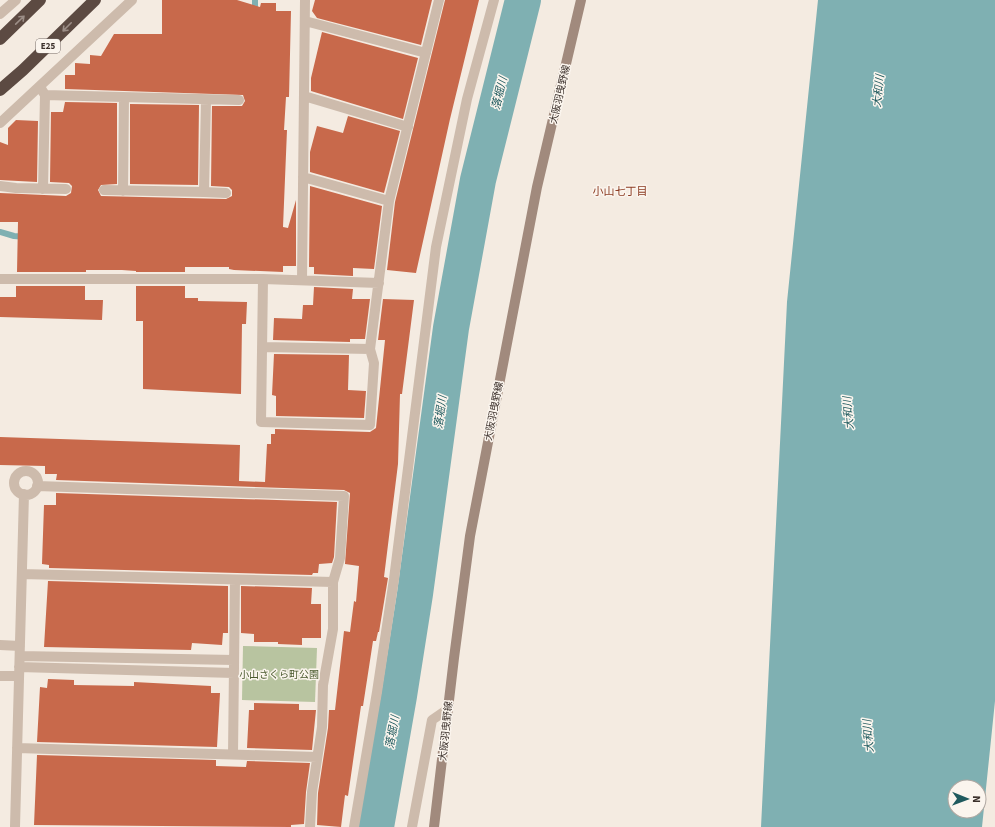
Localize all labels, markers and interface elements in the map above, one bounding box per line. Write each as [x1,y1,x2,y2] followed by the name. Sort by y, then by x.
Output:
[15,15,25,24] one-way arrow
[62,22,72,32] one-way arrow
[36,39,60,53] road number: E25
[546,63,574,125] street label: 大阪羽曳野線
[869,73,888,108] water label: 大和川
[488,74,511,111] water label: 落堀川
[593,184,648,199] district label: 小山七丁目
[481,380,507,442] street label: 大阪羽曳野線
[431,394,450,429] water label: 落堀川
[840,395,857,430] water label: 大和川
[239,668,319,682] park label: 小山さくら町公園
[436,701,456,762] street label: 大阪羽曳野線
[382,714,403,750] water label: 落堀川
[860,718,877,753] water label: 大和川
[947,779,987,819] north arrow
[969,795,984,803] text: N

